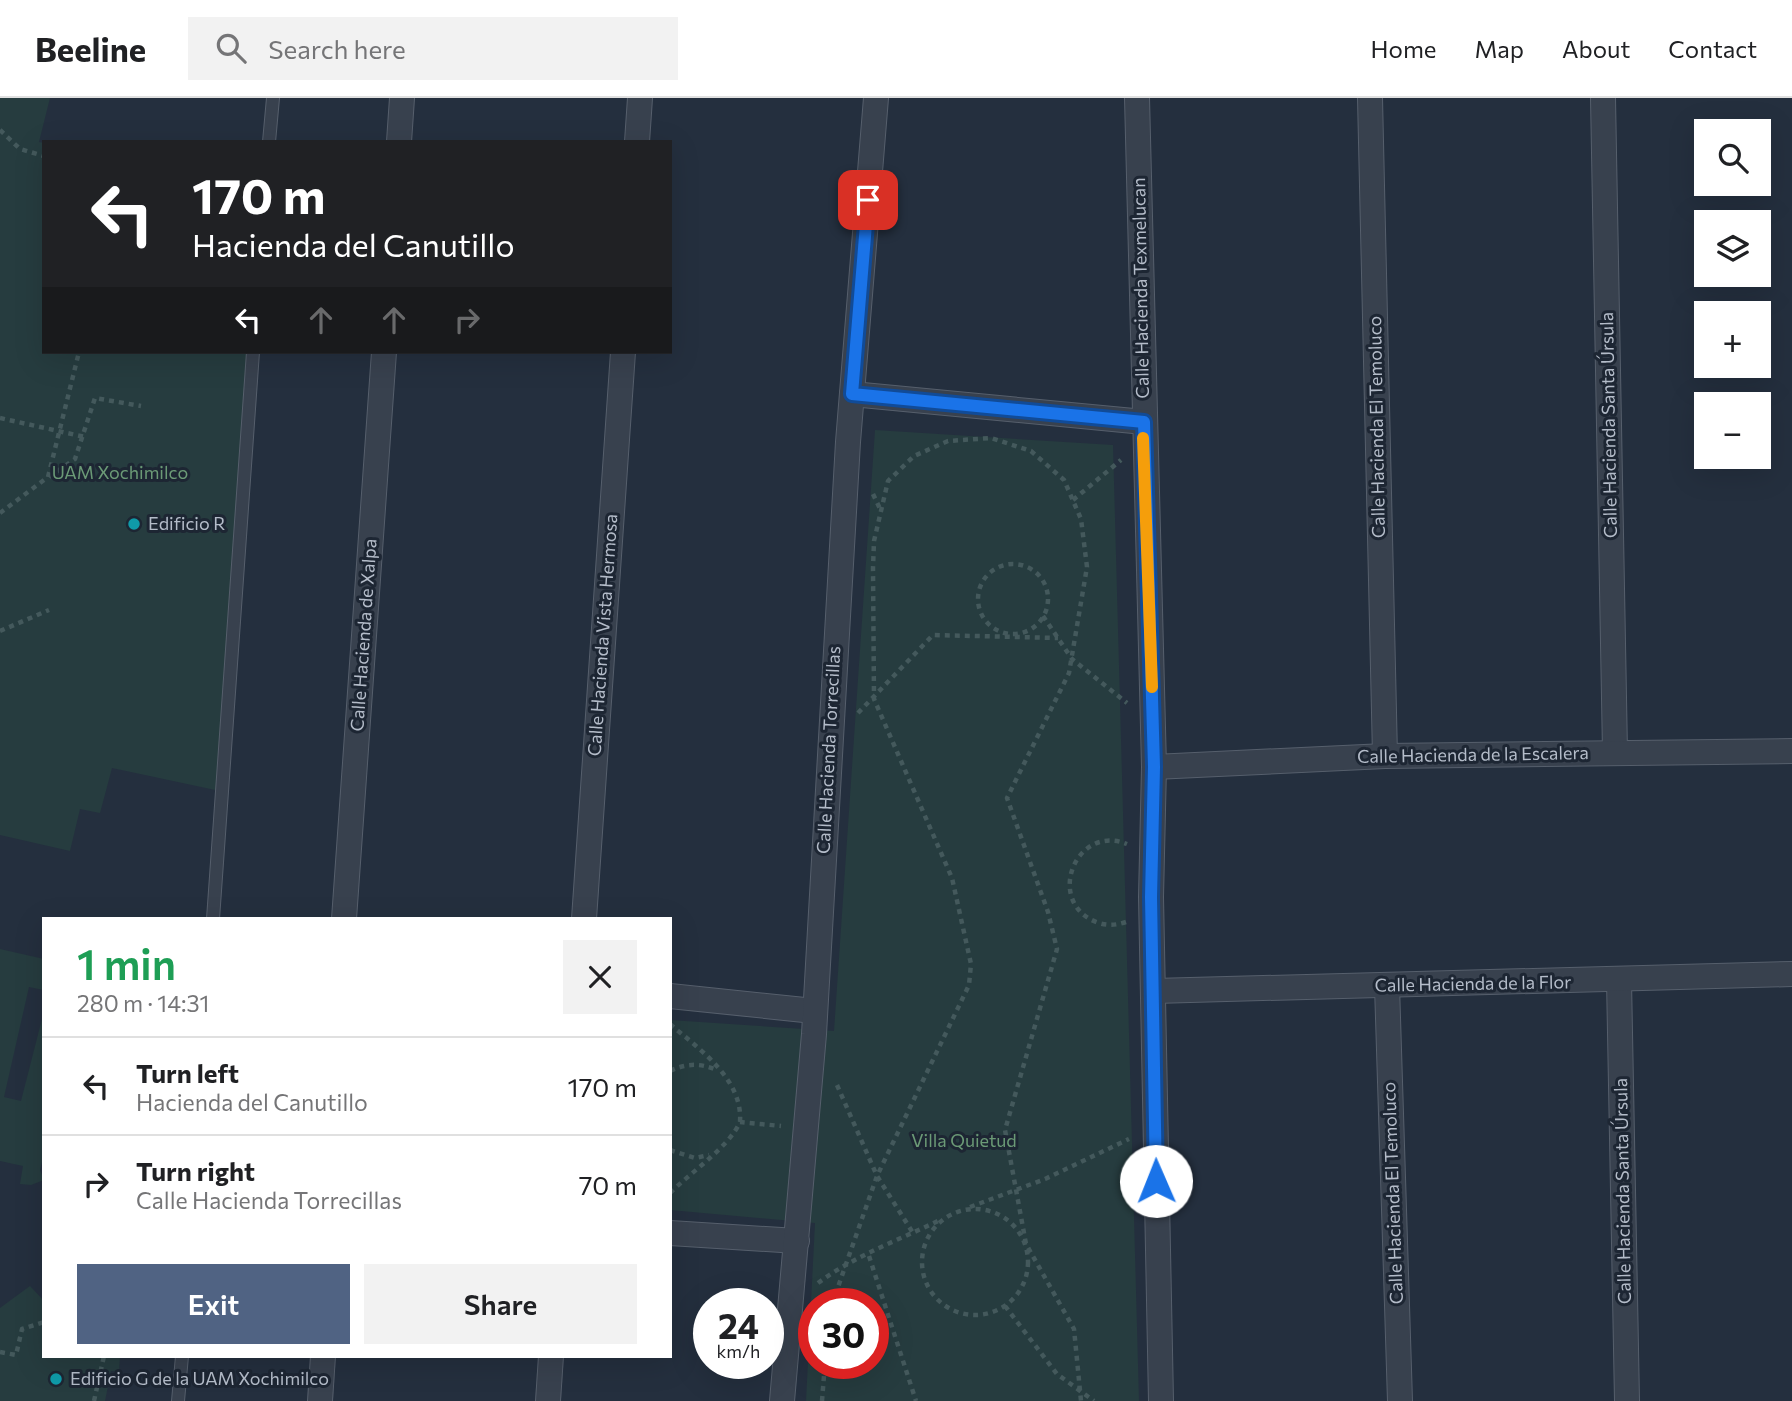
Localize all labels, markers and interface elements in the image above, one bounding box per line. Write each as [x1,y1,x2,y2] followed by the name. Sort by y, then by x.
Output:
[188,17,678,80] search box
[35,28,146,69] text: Beeline
[212,29,250,67] icon: search
[268,33,406,64] text: Search here
[1371,34,1437,63] text: Home
[1475,34,1524,63] text: Map
[1562,34,1630,63] text: About
[1668,34,1757,63] text: Contact
[1694,119,1771,469] map controls
[1694,119,1771,196] button: search
[192,164,325,224] text: 170 m
[77,168,168,259] icon: left
[838,170,898,230] pin
[1127,177,1153,399] street label: Calle Hacienda Texmelucan
[849,181,887,219] icon: arrive
[1694,210,1771,287] button: layers
[192,224,515,264] text: Hacienda del Canutillo
[229,301,267,339] icon: left
[302,301,340,339] icon: ahead
[375,301,413,339] icon: ahead
[448,301,486,339] icon: right
[1694,301,1771,378] button: +
[1595,312,1621,538] street label: Calle Hacienda Santa Úrsula
[1363,316,1389,538] street label: Calle Hacienda El Temoluco
[1694,392,1771,469] button: −
[52,461,188,483] park label: UAM Xochimilco
[148,512,225,534] place label: Edificio R
[583,513,621,757] street label: Calle Hacienda Vista Hermosa
[126,516,142,532] marker: Edificio R
[345,538,381,732] street label: Calle Hacienda de Xalpa
[812,645,844,854] street label: Calle Hacienda Torrecillas
[1357,741,1589,767] street label: Calle Hacienda de la Escalera
[77,937,176,989] text: 1 min
[563,940,637,1014] button: close
[1374,970,1572,996] street label: Calle Hacienda de la Flor
[77,989,209,1017] text: 280 m · 14:31
[136,1057,239,1088] text: Turn left
[77,1067,115,1105] icon: left
[568,1071,637,1102] text: 170 m
[1609,1078,1635,1304] street label: Calle Hacienda Santa Úrsula
[1377,1082,1407,1305] street label: Calle Hacienda El Temoluco
[136,1088,368,1116] text: Hacienda del Canutillo
[911,1129,1017,1151] park label: Villa Quietud
[1119,1144,1193,1218] position arrow
[136,1155,255,1186] text: Turn right
[77,1165,115,1203] icon: right
[579,1169,637,1200] text: 70 m
[136,1186,402,1214] text: Calle Hacienda Torrecillas
[77,1264,350,1344] button: Exit
[364,1264,637,1344] button: Share
[798,1288,889,1379] speed limit sign: 30
[718,1303,759,1346] text: 24
[717,1340,760,1362] text: km/h
[70,1367,329,1389] place label: Edificio G de la UAM Xochimilco
[48,1371,64,1387] marker: Edificio G de la UAM Xochimilco

